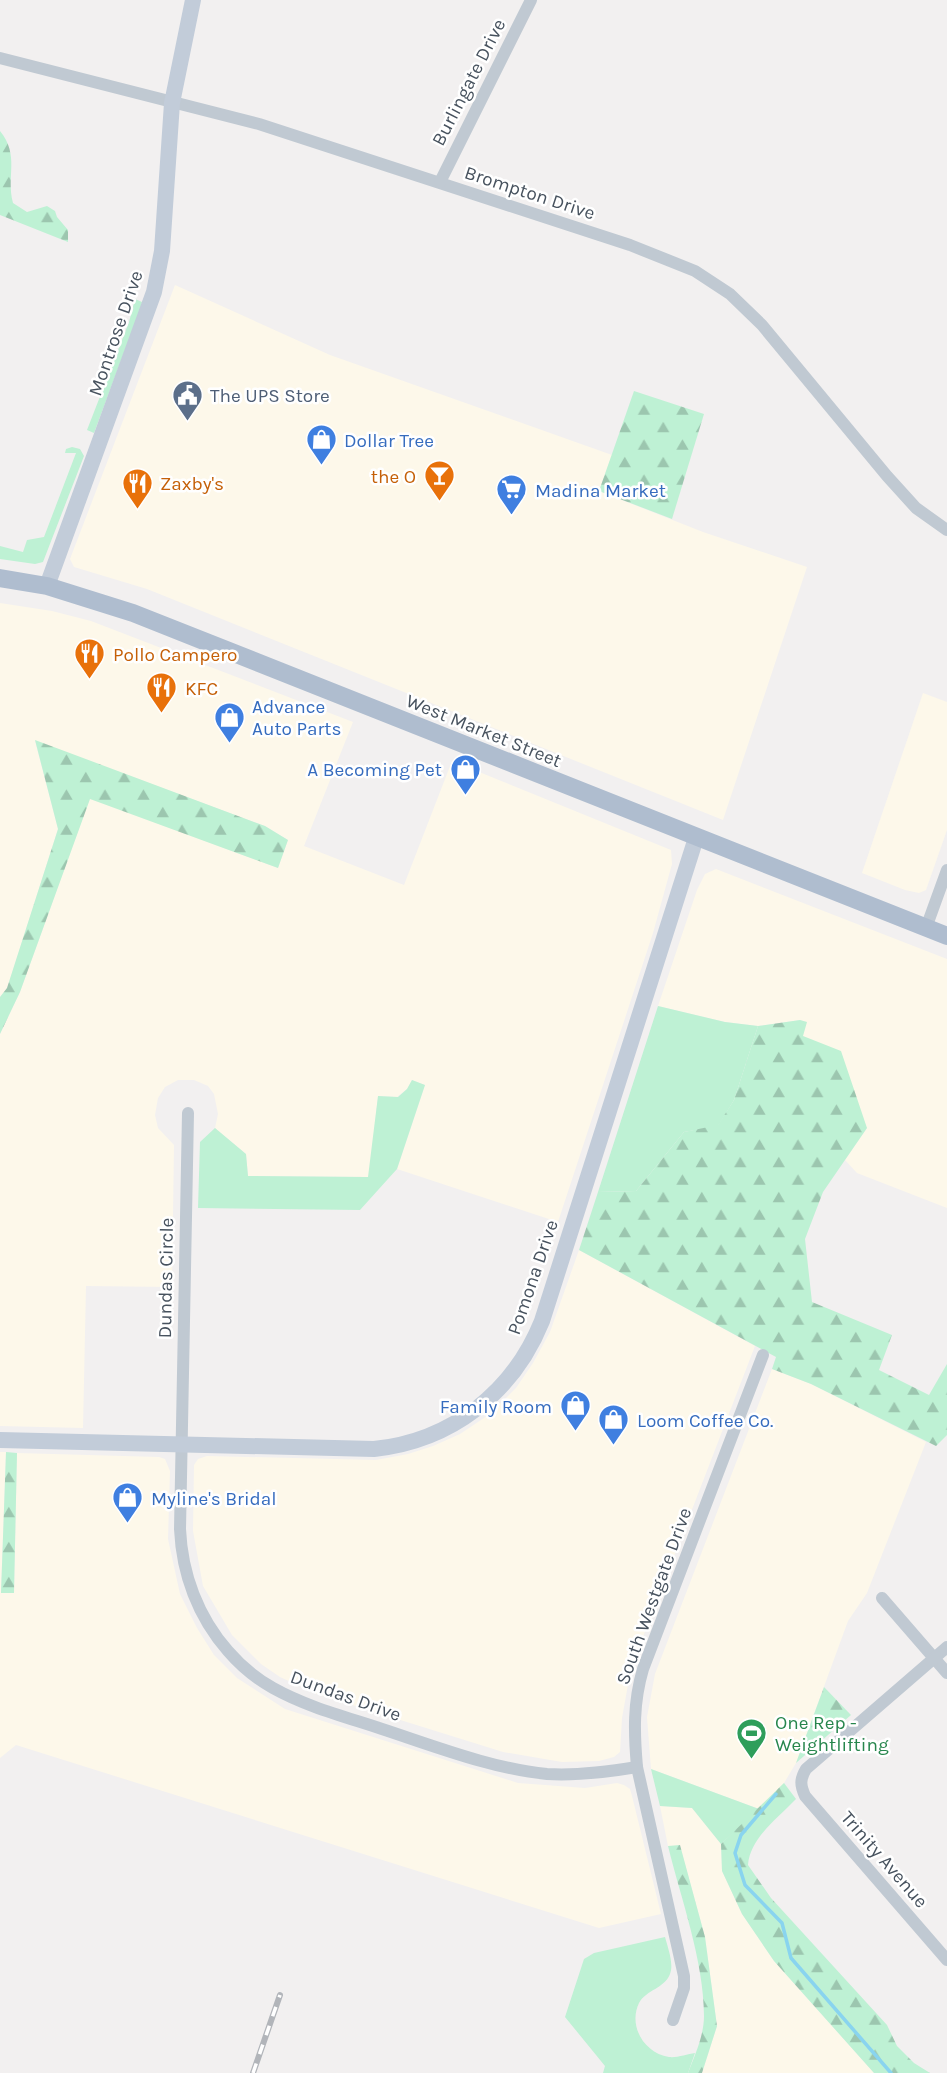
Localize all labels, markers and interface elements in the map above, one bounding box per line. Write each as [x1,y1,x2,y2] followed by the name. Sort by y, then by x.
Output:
[427,15,510,150] street label: Burlingate Drive
[462,162,598,224] street label: Brompton Drive
[84,268,148,399] street label: Montrose Drive
[170,378,204,422] public building icon: The UPS Store
[210,385,330,407] place label: The UPS Store
[304,423,338,467] shop icon: Dollar Tree
[344,430,434,452] place label: Dollar Tree
[422,459,456,503] bar icon: the O
[120,466,154,510] restaurant icon: Zaxby's
[371,466,416,488] place label: the O
[160,473,224,495] place label: Zaxby's
[495,473,529,517] supermarket icon: Madina Market
[535,480,666,502] place label: Madina Market
[73,637,107,681] restaurant icon: Pollo Campero
[113,644,237,666] place label: Pollo Campero
[145,671,179,715] restaurant icon: KFC
[185,678,218,700] place label: KFC
[403,690,564,772] street label: West Market Street
[252,696,341,740] place label: Advance Auto Parts
[212,700,246,744] shop icon: Advance Auto Parts
[448,752,482,796] shop icon: A Becoming Pet
[307,759,442,781] place label: A Becoming Pet
[154,1217,178,1339] street label: Dundas Circle
[503,1217,563,1338] street label: Pomona Drive
[558,1389,592,1433] shop icon: Family Room
[440,1396,552,1418] place label: Family Room
[597,1403,631,1447] shop icon: Loom Coffee Co.
[637,1410,773,1432] place label: Loom Coffee Co.
[111,1481,145,1525] shop icon: Myline's Bridal
[151,1488,277,1510] place label: Myline's Bridal
[612,1505,696,1688] street label: South Westgate Drive
[287,1666,404,1726] street label: Dundas Drive
[775,1712,889,1756] place label: One Rep - Weightlifting
[735,1716,769,1760] sports icon: One Rep - Weightlifting
[836,1807,932,1912] street label: Trinity Avenue

